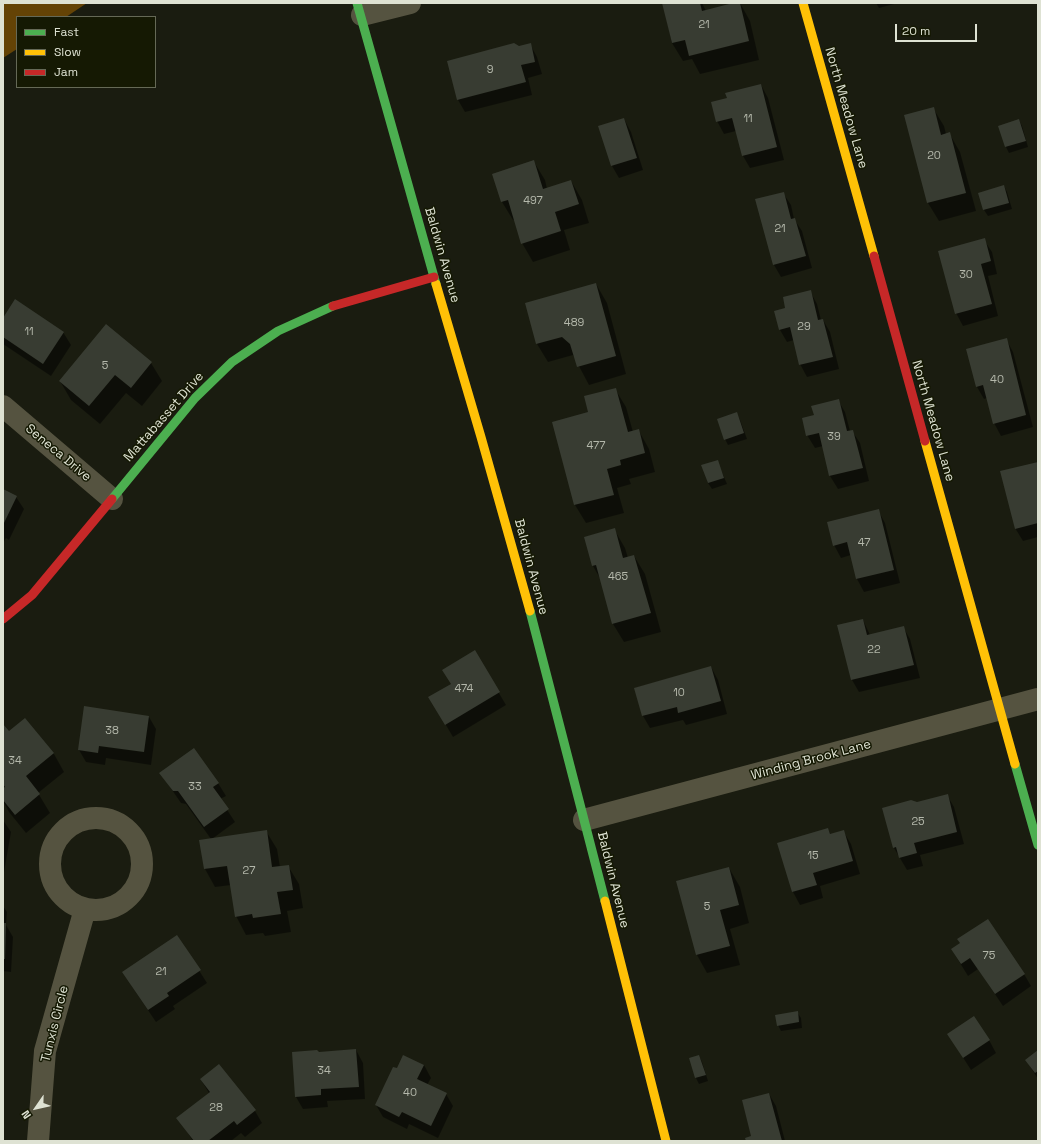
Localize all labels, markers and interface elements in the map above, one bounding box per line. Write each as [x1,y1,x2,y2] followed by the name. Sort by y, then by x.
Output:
[16,16,156,88] legend
[897,16,979,42] scale bar
[698,18,710,32] house number: 21
[902,23,930,39] text: 20 m
[54,24,79,40] text: Fast
[54,44,81,60] text: Slow
[821,46,871,170] street label: North Meadow Lane
[487,63,493,77] house number: 9
[54,64,78,80] text: Jam
[743,112,753,126] house number: 11
[927,149,941,163] house number: 20
[523,194,543,208] house number: 497
[421,206,463,304] street label: Baldwin Avenue
[774,222,786,236] house number: 21
[959,268,973,282] house number: 30
[564,316,584,330] house number: 489
[797,320,811,334] house number: 29
[24,325,34,339] house number: 11
[102,359,108,373] house number: 5
[908,359,958,483] street label: North Meadow Lane
[121,369,207,465] street label: Mattabasset Drive
[990,373,1004,387] house number: 40
[22,421,94,485] street label: Seneca Drive
[827,430,841,444] house number: 39
[587,439,605,453] house number: 477
[511,517,551,617] street label: Baldwin Avenue
[858,536,870,550] house number: 47
[608,570,628,584] house number: 465
[867,643,881,657] house number: 22
[455,682,473,696] house number: 474
[673,686,685,700] house number: 10
[105,724,119,738] house number: 38
[749,736,873,784] street label: Winding Brook Lane
[8,754,22,768] house number: 34
[188,780,202,794] house number: 33
[911,815,925,829] house number: 25
[594,830,632,930] street label: Baldwin Avenue
[807,849,819,863] house number: 15
[243,864,255,878] house number: 27
[704,900,710,914] house number: 5
[983,949,995,963] house number: 75
[155,965,167,979] house number: 21
[38,984,72,1064] street label: Tunxis Circle
[317,1064,331,1078] house number: 34
[403,1086,417,1100] house number: 40
[16,1088,56,1128] north arrow
[209,1101,223,1115] house number: 28
[18,1108,34,1122] text: N

